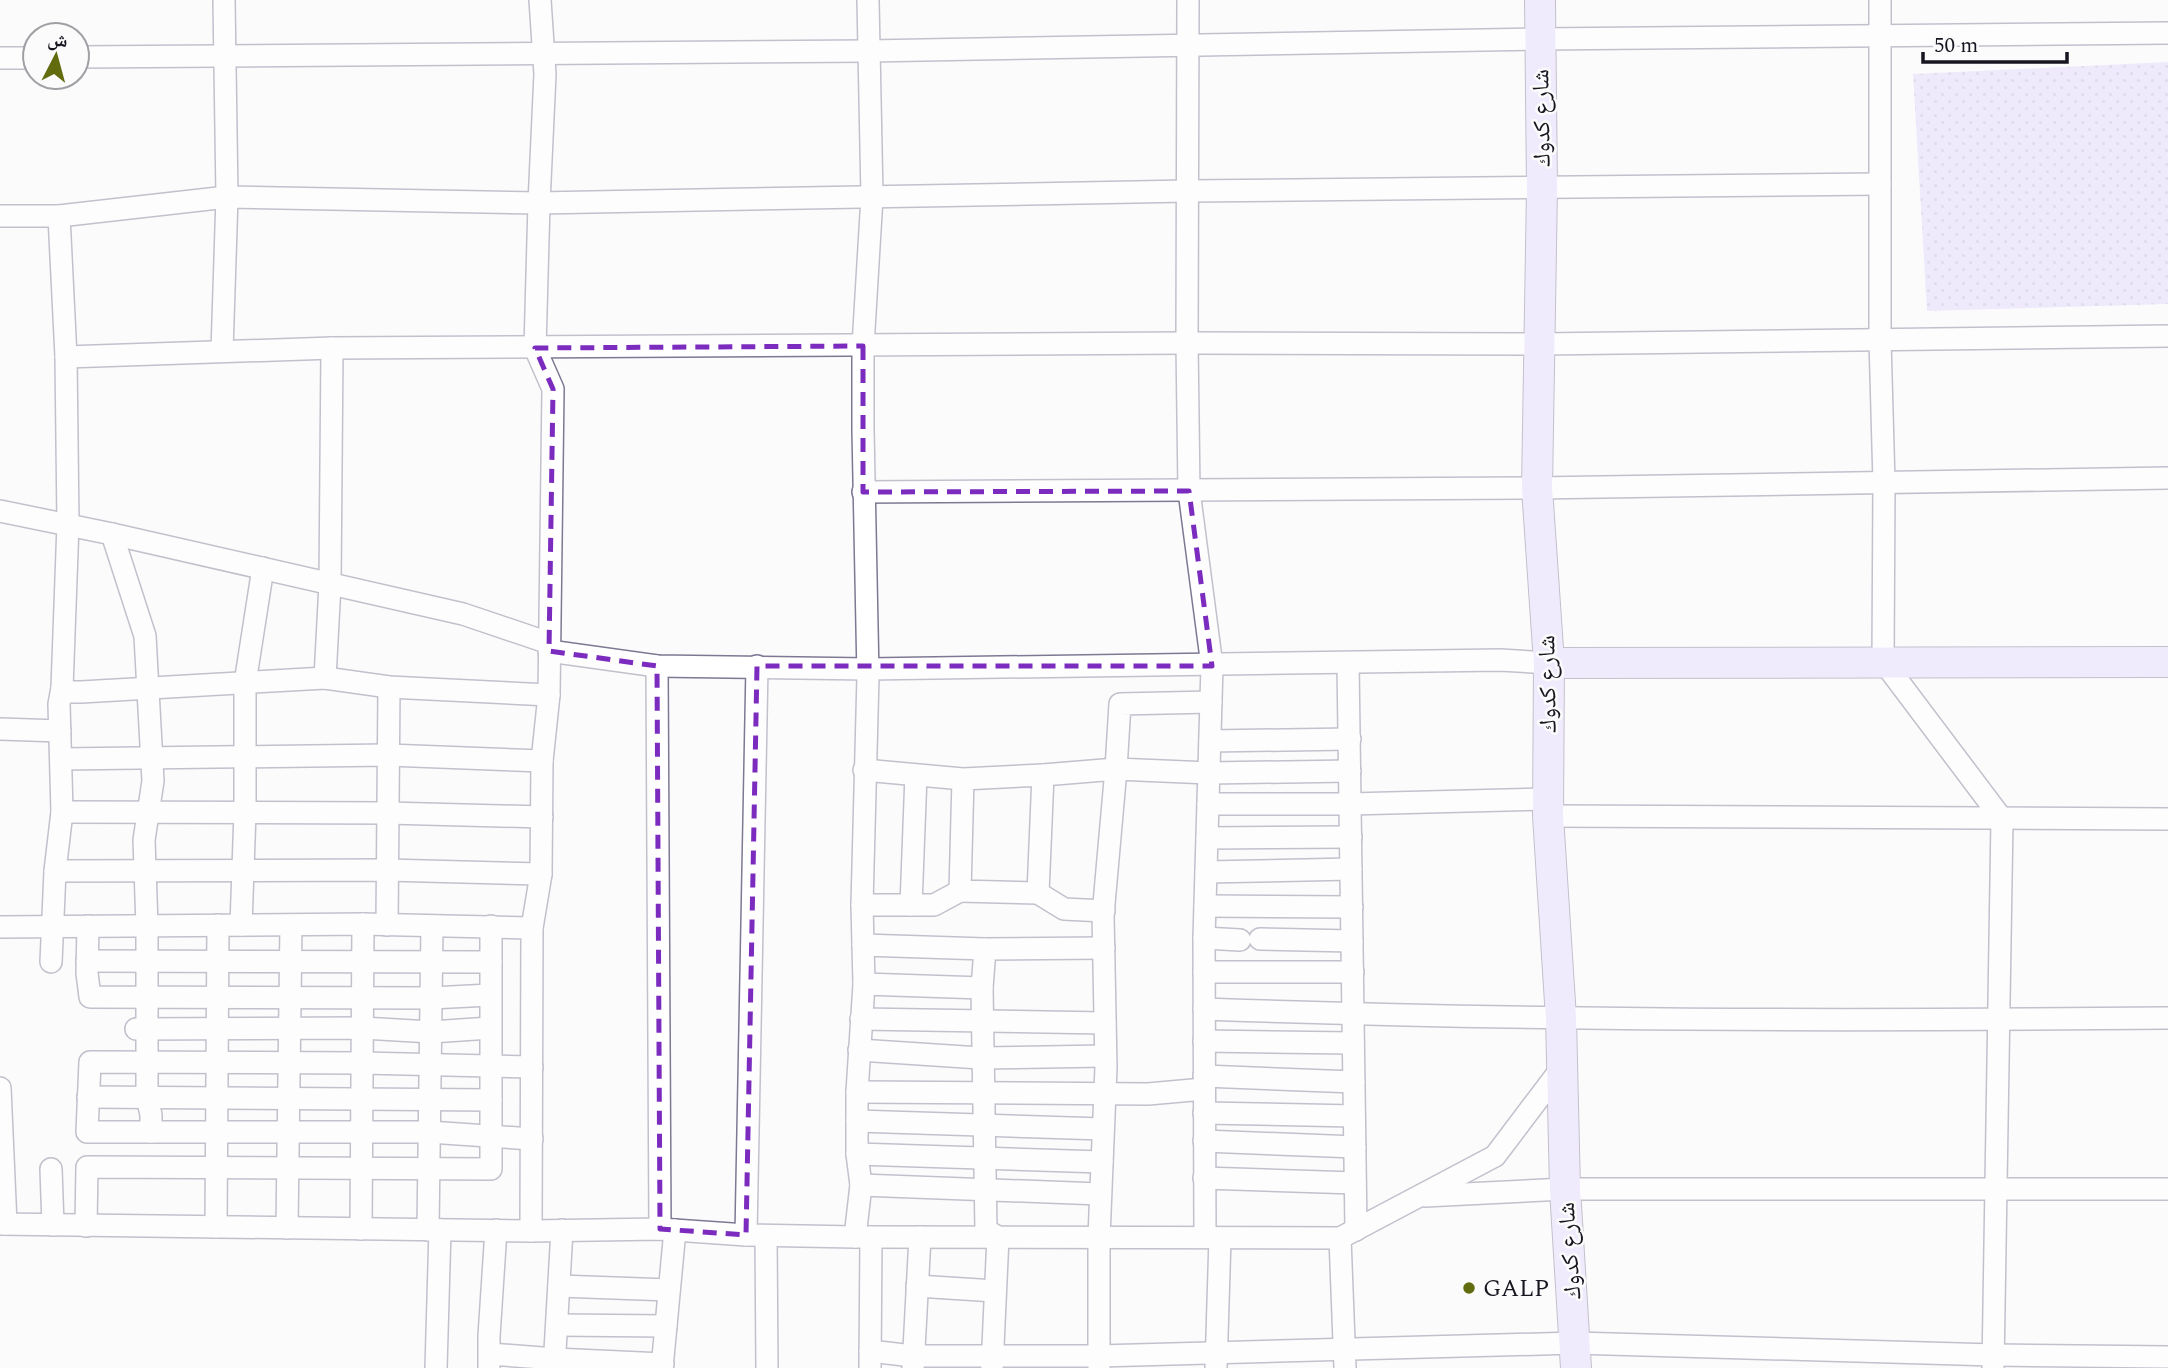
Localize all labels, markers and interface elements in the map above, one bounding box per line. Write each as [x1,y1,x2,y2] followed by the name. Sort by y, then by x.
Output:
[21,21,91,91] north arrow
[1923,21,2066,65] scale bar
[46,25,69,56] text: ش
[1934,30,1978,62] text: 50 m
[1523,69,1561,167] street label: شارع كدوك
[1529,635,1567,733] street label: شارع كدوك
[1549,1201,1591,1301] street label: شارع كدوك
[1483,1271,1549,1307] place label: GALP
[1461,1280,1477,1296] marker: GALP

